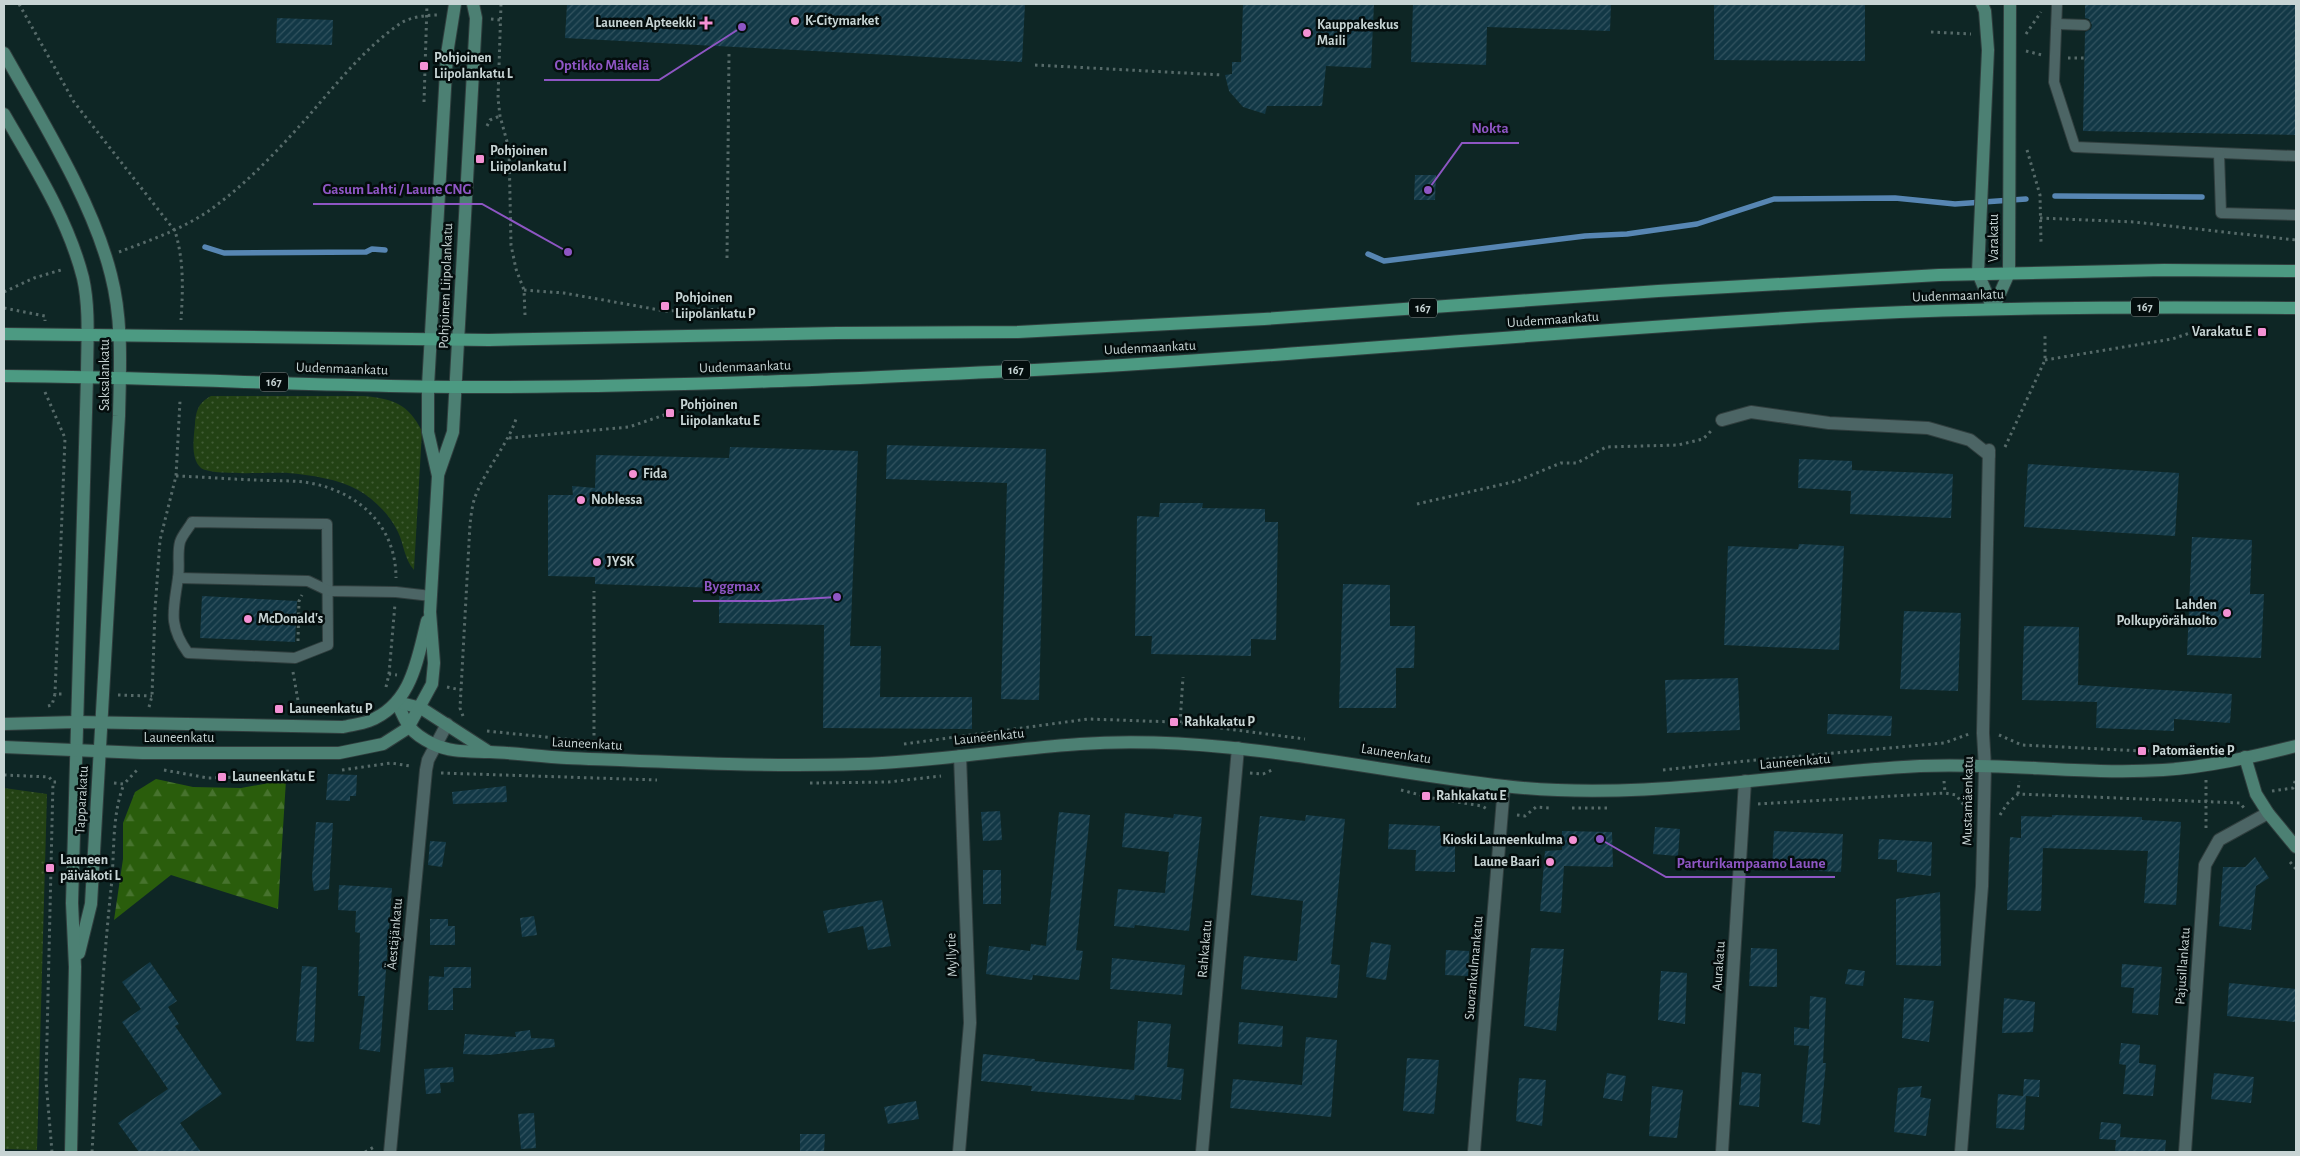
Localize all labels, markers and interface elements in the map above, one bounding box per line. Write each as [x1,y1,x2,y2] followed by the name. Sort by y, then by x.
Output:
[805,14,879,28] place label: K-Citymarket
[789,15,801,27] marker: K-Citymarket
[595,16,696,30] place label: Launeen Apteekki
[700,17,712,29] marker: Launeen Apteekki
[1317,18,1399,48] place label: Kauppakeskus Maili
[1301,27,1313,39] marker: Kauppakeskus Maili
[544,50,659,80] callout: Optikko Mäkelä
[434,51,514,81] place label: Pohjoinen Liipolankatu L
[554,58,650,73] text: Optikko Mäkelä
[418,60,430,72] marker: Pohjoinen Liipolankatu L
[1462,113,1519,143] callout: Nokta
[1471,121,1509,136] text: Nokta
[490,144,567,174] place label: Pohjoinen Liipolankatu I
[474,153,486,165] marker: Pohjoinen Liipolankatu I
[313,174,482,204] callout: Gasum Lahti / Laune CNG
[322,182,472,197] text: Gasum Lahti / Laune CNG
[1987,214,2001,262] street label: Varakatu
[437,223,455,349] street label: Pohjoinen Liipolankatu
[1912,287,2004,305] street label: Uudenmaankatu
[675,291,756,321] place label: Pohjoinen Liipolankatu P
[1409,298,1437,318] road number: 167
[2131,298,2159,316] road number: 167
[659,300,671,312] marker: Pohjoinen Liipolankatu P
[1507,310,1599,330] street label: Uudenmaankatu
[2192,325,2252,339] place label: Varakatu E
[2256,326,2268,338] marker: Varakatu E
[98,339,112,411] street label: Saksalankatu
[1104,339,1196,357] street label: Uudenmaankatu
[699,358,791,376] street label: Uudenmaankatu
[296,360,388,378] street label: Uudenmaankatu
[1002,360,1030,380] road number: 167
[260,372,288,392] road number: 167
[680,398,760,428] place label: Pohjoinen Liipolankatu E
[664,407,676,419] marker: Pohjoinen Liipolankatu E
[643,467,667,481] place label: Fida
[627,468,639,480] marker: Fida
[591,493,643,507] place label: Noblessa
[575,494,587,506] marker: Noblessa
[607,555,635,569] place label: JYSK
[591,556,603,568] marker: JYSK
[693,571,770,601] callout: Byggmax
[704,579,760,594] text: Byggmax
[2116,598,2217,628] place label: Lahden Polkupyörähuolto
[2221,607,2233,619] marker: Lahden Polkupyörähuolto
[258,612,323,626] place label: McDonald's
[242,613,254,625] marker: McDonald's
[289,702,373,716] place label: Launeenkatu P
[273,703,285,715] marker: Launeenkatu P
[1184,715,1255,729] place label: Rahkakatu P
[1168,716,1180,728] marker: Rahkakatu P
[953,726,1025,748] street label: Launeenkatu
[144,731,214,745] street label: Launeenkatu
[551,735,623,753] street label: Launeenkatu
[1360,742,1432,766] street label: Launeenkatu
[2152,744,2235,758] place label: Patomäentie P
[2136,745,2148,757] marker: Patomäentie P
[1759,752,1831,772] street label: Launeenkatu
[1960,756,1976,846] street label: Mustamäenkatu
[73,766,91,834] street label: Tapparakatu
[232,770,315,784] place label: Launeenkatu E
[216,771,228,783] marker: Launeenkatu E
[1436,789,1506,803] place label: Rahkakatu E
[1420,790,1432,802] marker: Rahkakatu E
[1442,833,1563,847] place label: Kioski Launeenkulma
[1567,834,1579,846] marker: Kioski Launeenkulma
[1666,847,1835,877] callout: Parturikampaamo Laune
[60,853,122,883] place label: Launeen päiväkoti L
[1474,855,1540,869] place label: Laune Baari
[1544,856,1556,868] marker: Laune Baari
[1676,856,1826,871] text: Parturikampaamo Laune
[44,862,56,874] marker: Launeen päiväkoti L
[383,897,405,970] street label: Äestäjänkatu
[1462,915,1486,1021] street label: Suorankulmankatu
[1195,920,1215,978] street label: Rahkakatu
[2173,927,2193,1005] street label: Pajusillankatu
[944,933,960,977] street label: Myllytie
[1710,941,1728,991] street label: Aurakatu

